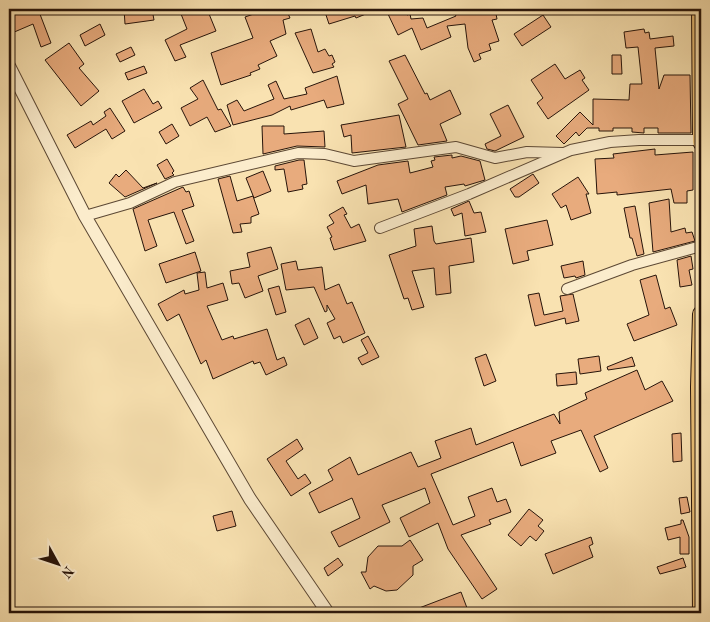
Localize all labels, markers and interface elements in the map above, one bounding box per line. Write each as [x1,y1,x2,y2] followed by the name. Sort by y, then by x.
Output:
[32,540,82,590] north arrow
[58,563,76,581] text: N

